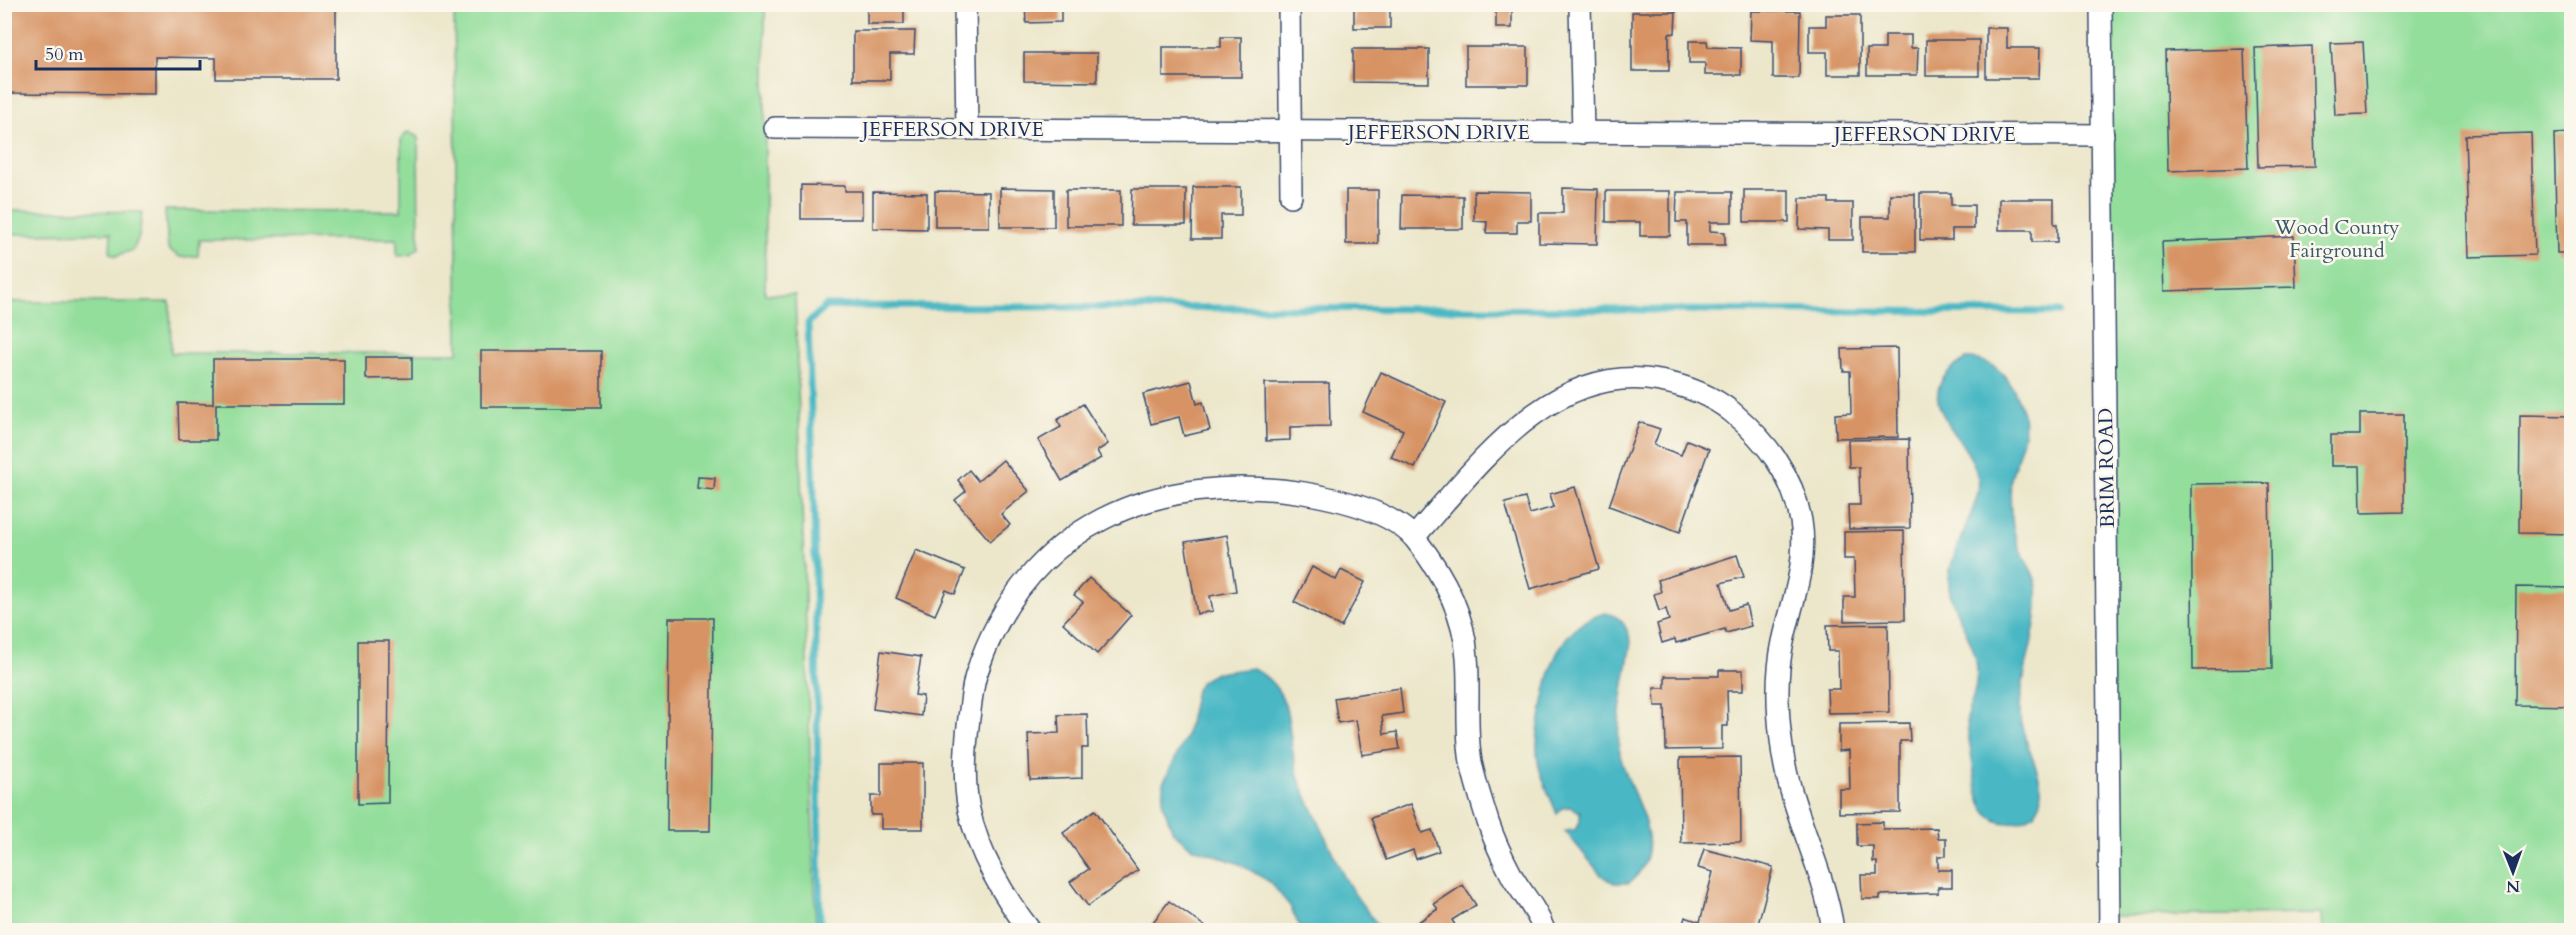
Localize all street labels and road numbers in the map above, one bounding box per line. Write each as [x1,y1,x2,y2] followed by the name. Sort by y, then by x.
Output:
[859,116,1044,143] street label: JEFFERSON DRIVE
[1345,119,1530,146] street label: JEFFERSON DRIVE
[1831,121,2016,148] street label: JEFFERSON DRIVE
[2092,408,2121,528] street label: BRIM ROAD

